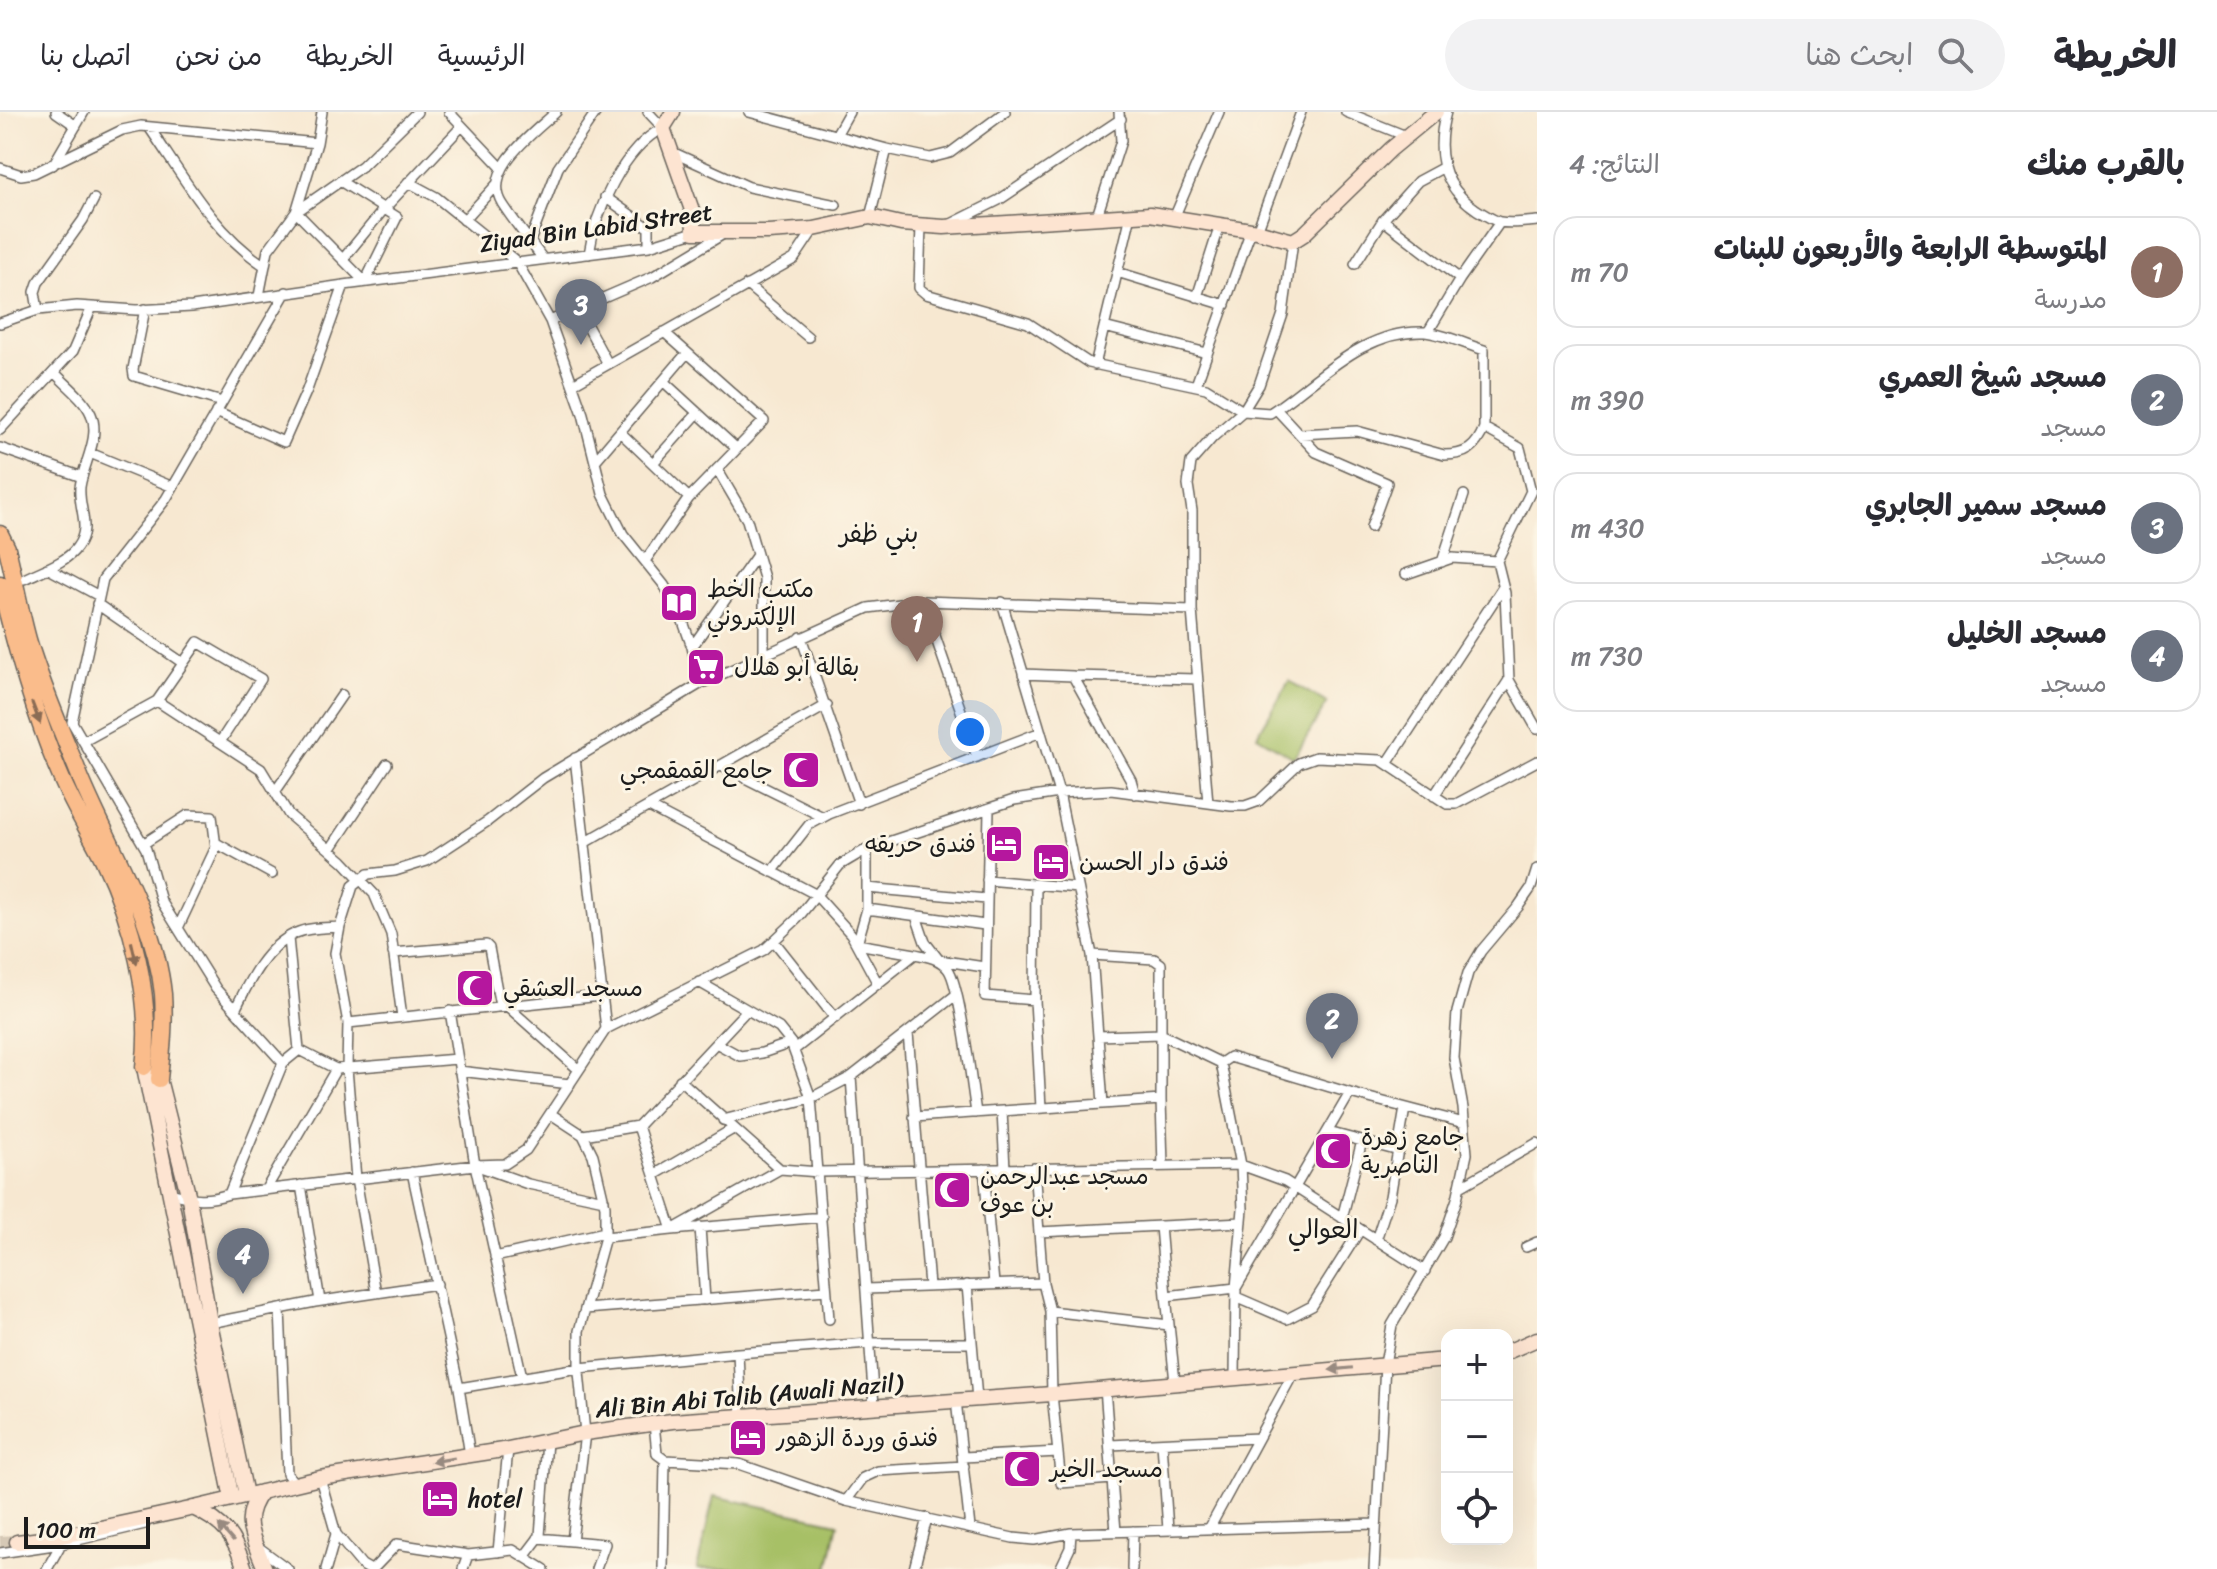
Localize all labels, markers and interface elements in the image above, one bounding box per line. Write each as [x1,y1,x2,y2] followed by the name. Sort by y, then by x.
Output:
[1445,19,2005,91] search box
[2053,22,2177,89] text: الخريطة
[1805,28,1913,82] text: ابحث هنا
[40,31,131,80] text: اتصل بنا
[175,31,262,80] text: من نحن
[306,31,394,80] text: الخريطة
[438,31,526,80] text: الرئيسية
[1933,33,1977,77] icon: search
[2027,134,2185,194] text: بالقرب منك
[1569,141,1660,187] text: النتائج: 4
[477,191,715,265] street label: Ziyad Bin Labid Street
[1714,222,2107,276] text: المتوسطة الرابعة والأربعون للبنات
[1571,249,1629,295] text: 70 m
[2151,249,2163,295] text: 1
[2035,276,2107,322] text: مدرسة
[555,279,607,345] pin: 3
[1879,350,2107,404] text: مسجد شيخ العمري
[1571,377,1644,423] text: 390 m
[2150,377,2165,423] text: 2
[2040,404,2107,450] text: مسجد
[1865,478,2107,532] text: مسجد سمير الجابري
[1571,505,1645,551] text: 430 m
[2150,505,2164,551] text: 3
[838,510,918,556] district label: بني ظفر
[2040,532,2107,578] text: مسجد
[707,568,814,638] place label: مكتب الخط الإلكتروني
[658,582,700,624] library icon: مكتب الخط الإلكتروني
[891,596,943,662] pin: 1
[1947,606,2107,660] text: مسجد الخليل
[1571,633,1643,679] text: 730 m
[2149,633,2165,679] text: 4
[685,646,727,688] supermarket icon: بقالة أبو هلال
[734,646,860,688] place label: بقالة أبو هلال
[2040,660,2107,706] text: مسجد
[30,701,43,725] one-way arrow
[950,712,990,752] your location
[620,749,773,791] place label: جامع القمقمجي
[780,749,822,791] mosque icon: جامع القمقمجي
[865,823,976,865] place label: فندق حريقه
[983,823,1025,865] hotel icon: فندق حريقه
[1030,841,1072,883] hotel icon: فندق دار الحسن
[1079,841,1229,883] place label: فندق دار الحسن
[128,940,141,965] one-way arrow
[454,967,496,1009] mosque icon: مسجد العشقي
[503,967,643,1009] place label: مسجد العشقي
[1306,993,1358,1059] pin: 2
[1361,1116,1465,1186] place label: جامع زهرة الناصرية
[1312,1130,1354,1172] mosque icon: جامع زهرة الناصرية
[980,1155,1149,1225] place label: مسجد عبدالرحمن بن عوف
[931,1169,973,1211] mosque icon: مسجد عبدالرحمن بن عوف
[1288,1206,1358,1252] district label: العوالي
[217,1228,269,1294] pin: 4
[1441,1329,1513,1545] map controls
[1441,1329,1513,1401] button: +
[593,1362,906,1430] street label: Ali Bin Abi Talib (Awali Nazil)
[1328,1362,1353,1375] one-way arrow
[1441,1401,1513,1473] button: −
[727,1417,769,1459] hotel icon: فندق وردة الزهور
[775,1417,938,1459] place label: فندق وردة الزهور
[1001,1448,1043,1490] mosque icon: مسجد الخير
[1048,1448,1163,1490] place label: مسجد الخير
[430,1454,455,1467] one-way arrow
[1441,1473,1513,1545] button: locate
[419,1478,461,1520] hotel icon: hotel
[467,1478,524,1520] place label: hotel
[36,1511,96,1550] text: 100 m
[24,1513,150,1549] scale bar
[218,1523,236,1542] one-way arrow

